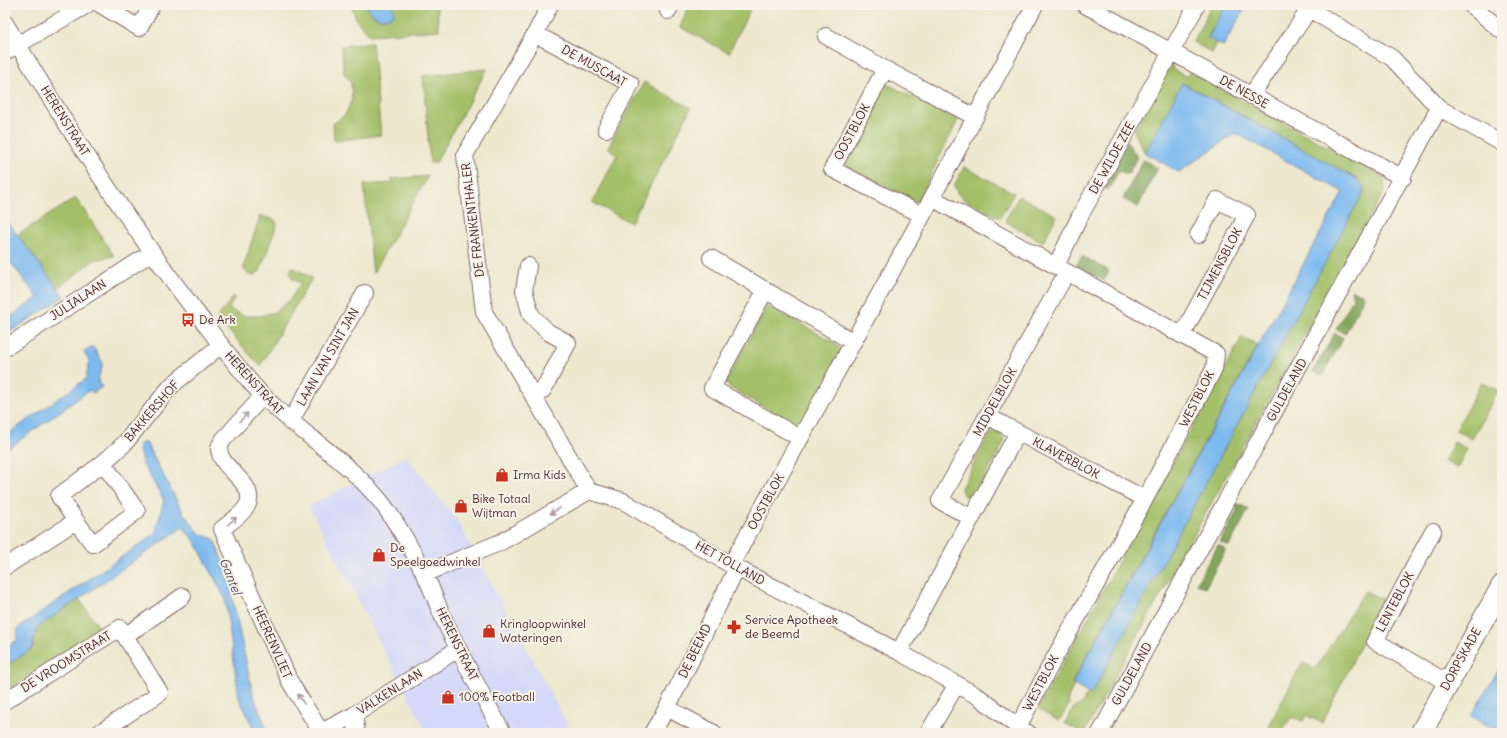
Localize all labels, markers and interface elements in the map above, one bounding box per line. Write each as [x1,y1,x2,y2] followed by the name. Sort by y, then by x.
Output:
[559,42,629,90] street label: DE MUSCAAT
[1217,72,1272,111] street label: DE NESSE
[38,83,93,159] street label: HERENSTRAAT
[830,100,873,163] street label: OOSTBLOK
[1086,119,1138,197] street label: DE WILDE ZEE
[458,162,487,278] street label: DE FRANKENTHALER
[1194,224,1245,303] street label: TIJMENSBLOK
[47,276,109,323] street label: JULIALAAN
[293,305,362,408] street label: LAAN VAN SINT JAN
[180,312,196,328] bus stop icon: De Ark
[199,312,236,327] place label: De Ark
[222,348,287,418] street label: HERENSTRAAT
[1263,356,1310,424] street label: GULDELAND
[970,364,1020,439] street label: MIDDELBLOK
[1176,367,1217,430] street label: WESTBLOK
[121,377,182,444] street label: BAKKERSHOF
[239,412,248,422] one-way arrow
[1030,434,1103,482] street label: KLAVERBLOK
[494,467,510,483] shop icon: Irma Kids
[513,467,566,482] place label: Irma Kids
[744,470,787,533] street label: OOSTBLOK
[472,491,530,520] place label: Bike Totaal Wijtman
[453,498,469,514] shop icon: Bike Totaal Wijtman
[549,507,561,515] one-way arrow
[226,516,237,525] one-way arrow
[693,537,768,588] street label: HET TOLLAND
[390,540,480,569] place label: De Speelgoedwinkel
[371,547,387,563] shop icon: De Speelgoedwinkel
[215,555,246,599] water label: Gantel
[1372,569,1417,634] street label: LENTEBLOK
[250,603,295,681] street label: HEERENVLIET
[433,604,482,683] street label: HERENSTRAAT
[745,612,838,641] place label: Service Apotheek de Beemd
[500,616,586,645] place label: Kringloopwinkel Wateringen
[726,619,742,635] pharmacy icon: Service Apotheek de Beemd
[675,621,714,680] street label: DE BEEMD
[481,623,497,639] shop icon: Kringloopwinkel Wateringen
[1437,625,1484,693] street label: DORPSKADE
[18,628,114,695] street label: DE VROOMSTRAAT
[1108,640,1155,708] street label: GULDELAND
[1020,652,1062,713] street label: WESTBLOK
[354,666,425,718] street label: VALKENLAAN
[440,689,456,705] shop icon: 100% Football
[459,689,535,704] place label: 100% Football
[296,693,304,705] one-way arrow

